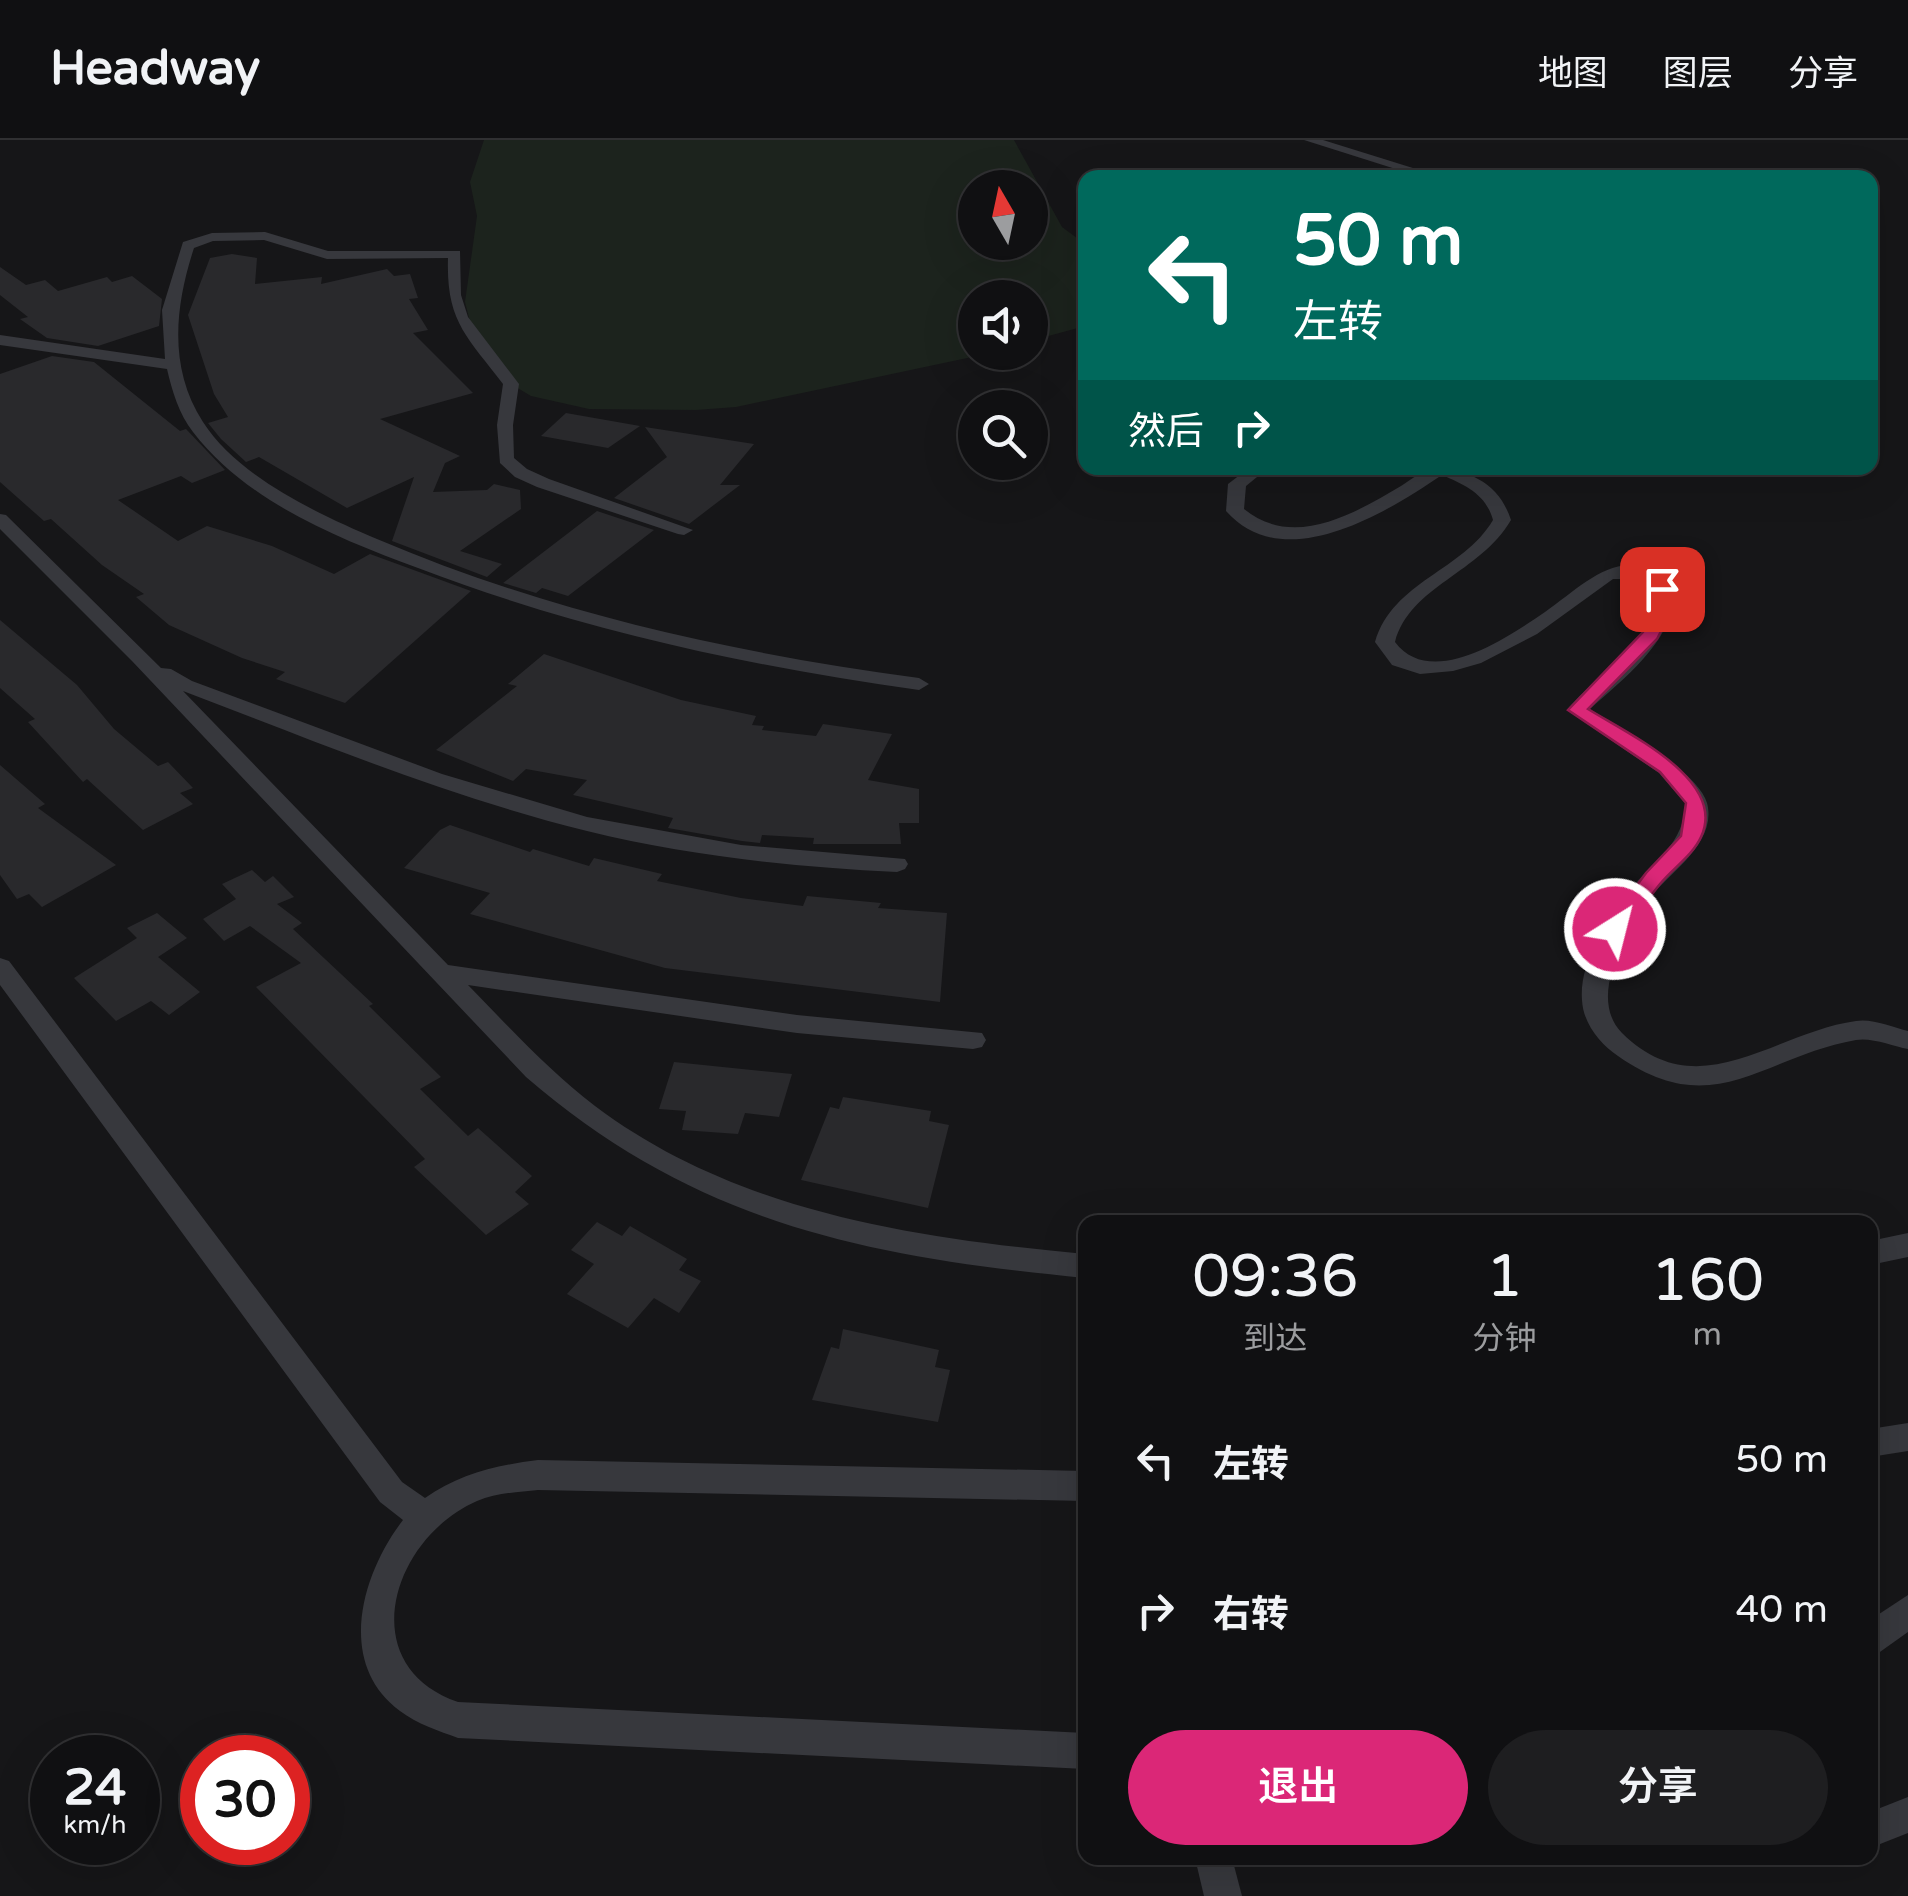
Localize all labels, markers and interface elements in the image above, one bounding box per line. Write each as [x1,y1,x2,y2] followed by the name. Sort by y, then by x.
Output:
[50,40,260,98] text: Headway
[1538,53,1608,95] text: 地图
[1663,53,1733,95] text: 图层
[1788,53,1858,95] text: 分享
[958,170,1048,260] north arrow
[958,170,1048,480] map controls
[1293,200,1463,284] text: 50 m
[1128,210,1258,340] icon: left
[958,280,1048,370] button: sound
[1293,296,1383,350] text: 左转
[958,390,1048,480] button: search
[1224,400,1279,455] icon: right
[1128,409,1204,455] text: 然后
[1620,547,1705,632] pin
[1635,562,1690,617] icon: arrive
[1563,877,1667,981] position arrow
[1192,1241,1358,1313] text: 09:36
[1486,1241,1523,1313] text: 1
[1651,1245,1764,1317] text: 160
[1693,1316,1722,1354] text: m
[1243,1320,1307,1358] text: 到达
[1473,1320,1537,1358] text: 分钟
[1128,1433,1183,1488] icon: left
[1736,1437,1828,1483] text: 50 m
[1213,1442,1289,1488] text: 左转
[1128,1583,1183,1638] icon: right
[1736,1587,1828,1633] text: 40 m
[1213,1592,1289,1638] text: 右转
[1128,1730,1468,1845] button: 退出
[1488,1730,1828,1845] button: 分享
[180,1735,310,1865] speed limit sign: 30
[64,1758,126,1818] text: 24
[64,1810,126,1840] text: km/h

